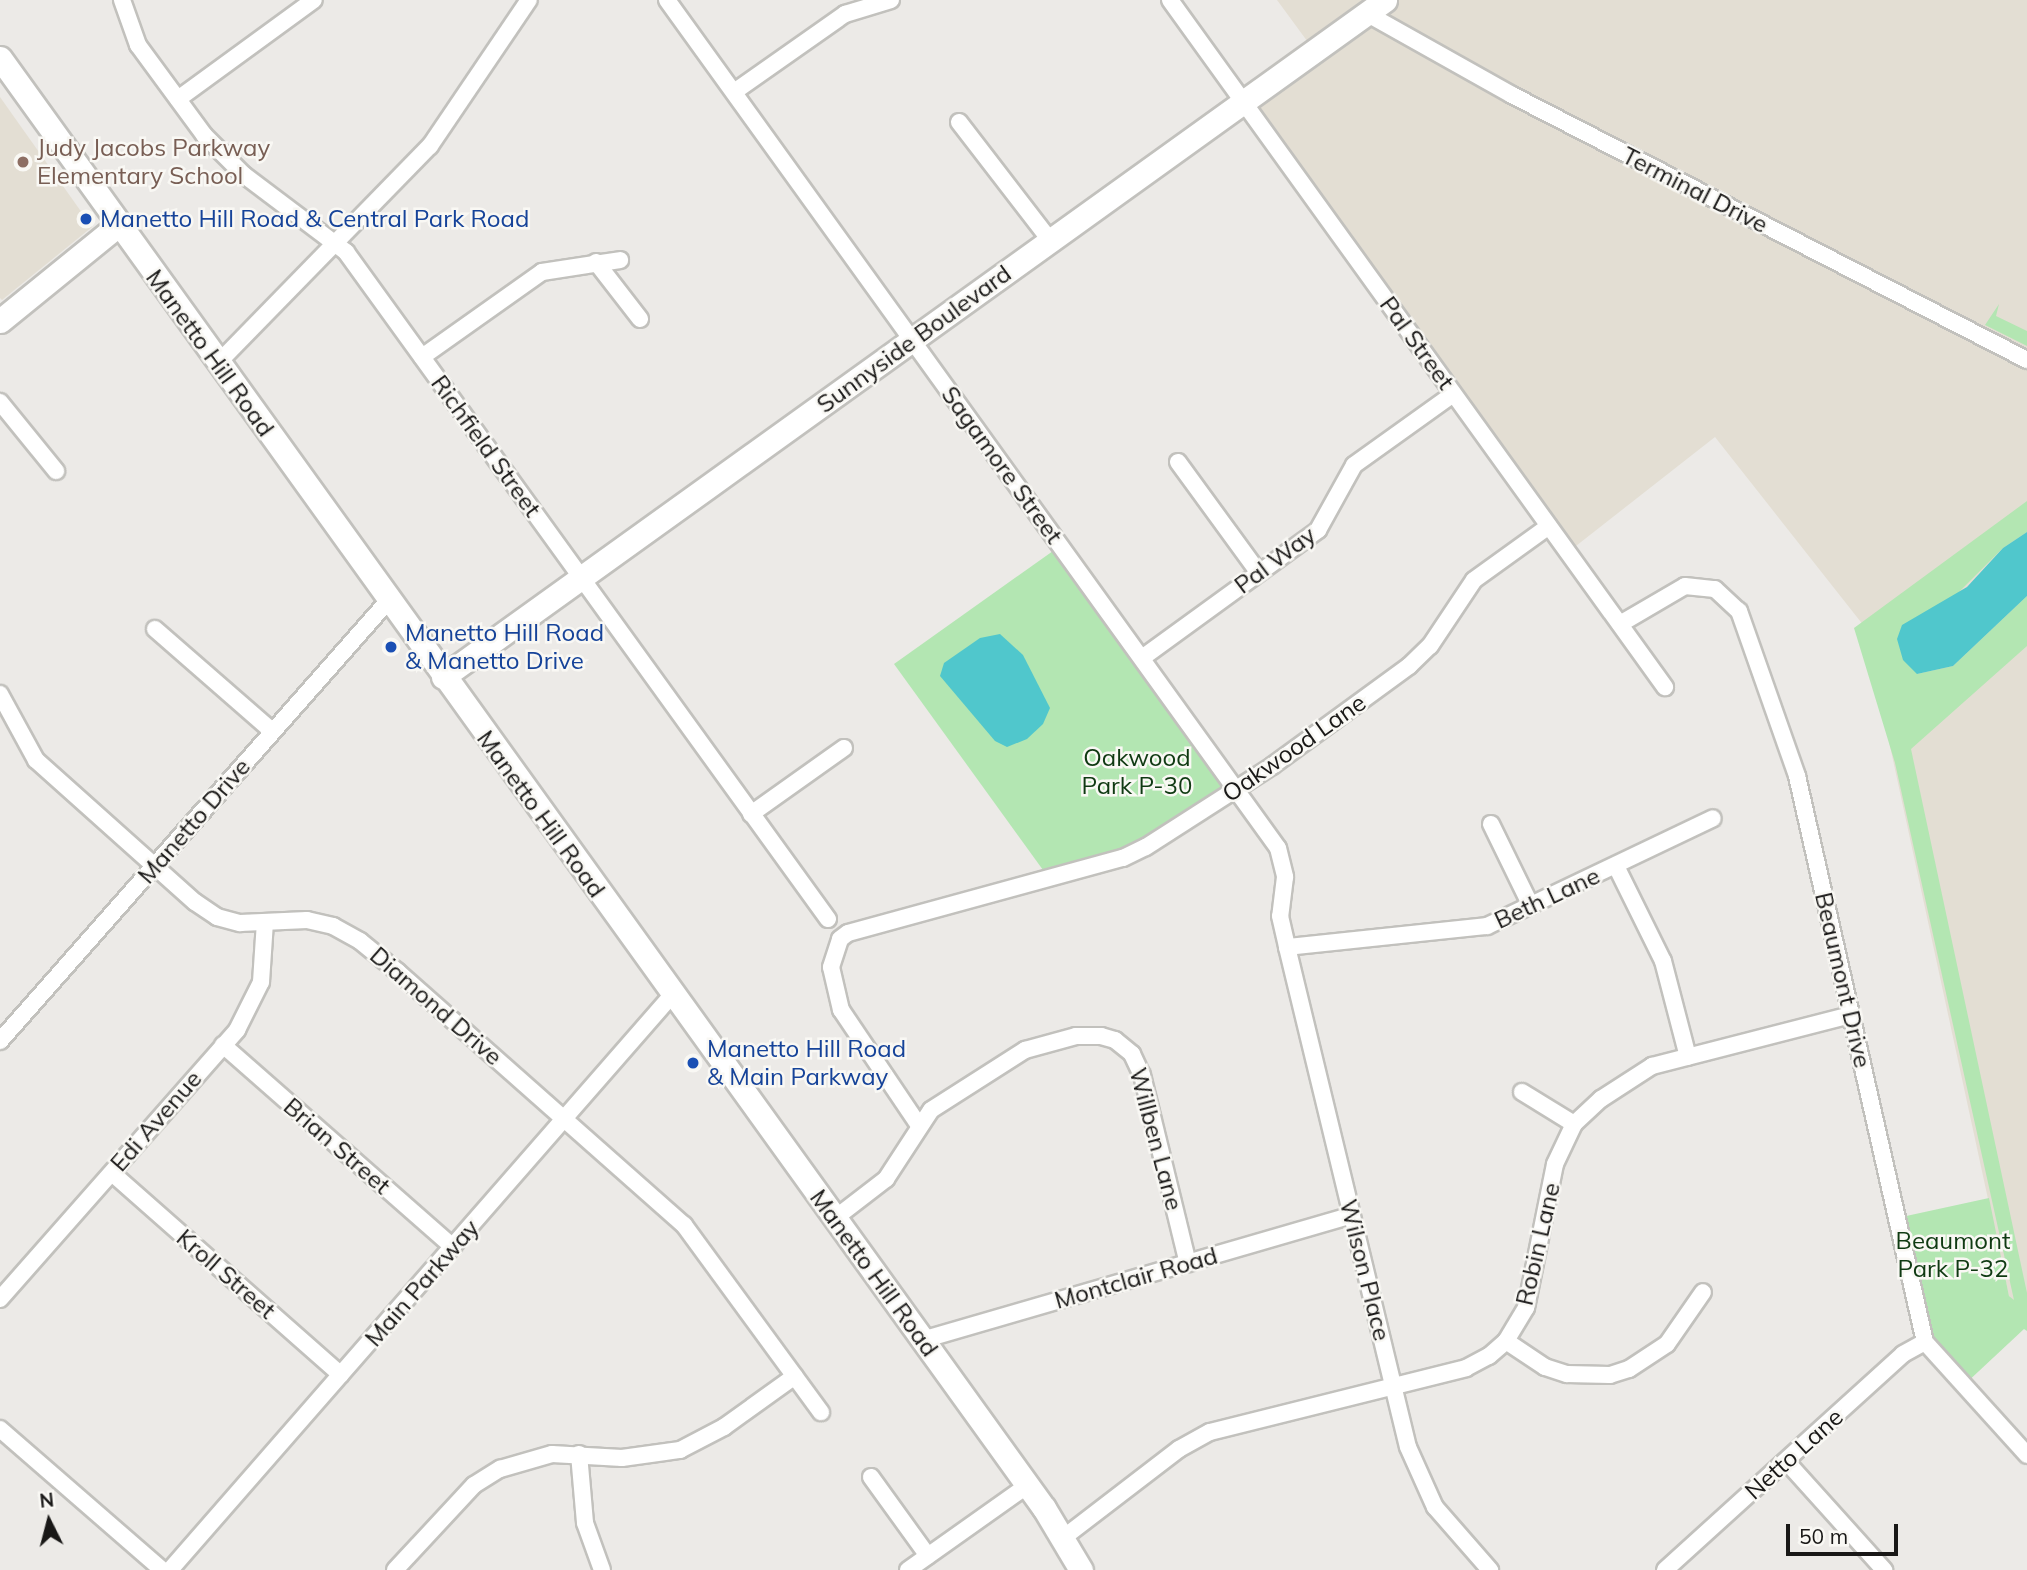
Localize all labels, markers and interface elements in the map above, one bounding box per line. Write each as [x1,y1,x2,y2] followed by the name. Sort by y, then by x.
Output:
[37,134,270,190] place label: Judy Jacobs Parkway Elementary School
[1617,141,1773,239] street label: Terminal Drive
[15,154,31,170] marker: Judy Jacobs Parkway Elementary School
[100,205,529,233] place label: Manetto Hill Road & Central Park Road
[78,211,94,227] marker: Manetto Hill Road & Central Park Road
[811,259,1017,419] street label: Sunnyside Boulevard
[140,264,280,442] street label: Manetto Hill Road
[1374,291,1460,395] street label: Pal Street
[425,370,547,522] street label: Richfield Street
[935,381,1069,549] street label: Sagamore Street
[1229,520,1321,600] street label: Pal Way
[405,619,604,675] place label: Manetto Hill Road & Manetto Drive
[383,639,399,655] marker: Manetto Hill Road & Manetto Drive
[1217,688,1371,808] street label: Oakwood Lane
[471,725,611,903] street label: Manetto Hill Road
[1082,744,1192,800] park label: Oakwood Park P-30
[132,753,256,889] street label: Manetto Drive
[1490,861,1604,935] street label: Beth Lane
[1809,890,1877,1070] street label: Beaumont Drive
[364,941,508,1071] street label: Diamond Drive
[707,1035,906,1091] place label: Manetto Hill Road & Main Parkway
[685,1055,701,1071] marker: Manetto Hill Road & Main Parkway
[104,1065,208,1177] street label: Edi Avenue
[1123,1065,1189,1213] street label: Willben Lane
[278,1092,396,1200] street label: Brian Street
[1510,1180,1566,1308] street label: Robin Lane
[804,1184,944,1362] street label: Manetto Hill Road
[1334,1196,1396,1344] street label: Wilson Place
[359,1214,485,1352] street label: Main Parkway
[171,1223,281,1325] street label: Kroll Street
[1896,1227,2010,1283] park label: Beaumont Park P-32
[1051,1241,1221,1315] street label: Montclair Road
[1739,1403,1849,1505] street label: Netto Lane
[14,1486,84,1556] north arrow
[38,1487,55,1513] text: N
[1789,1510,1901,1554] scale bar
[1799,1523,1848,1549] text: 50 m

